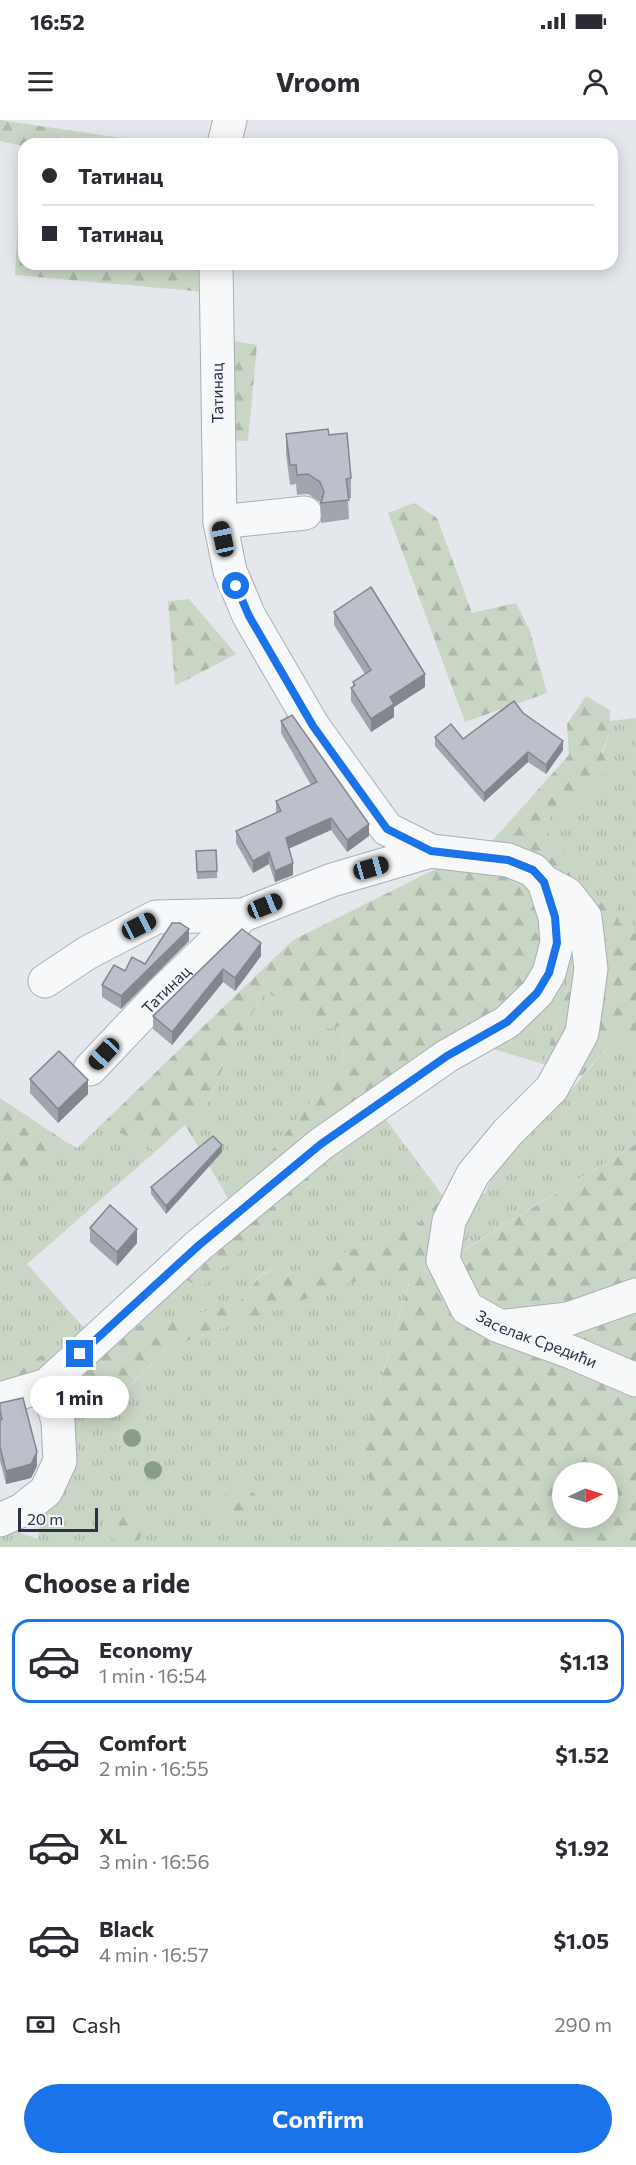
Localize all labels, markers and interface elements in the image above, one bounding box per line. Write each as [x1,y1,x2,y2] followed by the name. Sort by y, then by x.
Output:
[30,8,85,35] text: 16:52
[24,65,57,98] icon: menu
[276,65,360,98] text: Vroom
[579,65,612,98] icon: person
[78,162,163,189] text: Татинац
[78,220,163,247] text: Татинац
[206,362,227,423] street label: Татинац
[210,520,236,558] car
[222,572,249,599] route start
[351,854,391,882] car
[245,891,285,921] car
[119,910,159,942] car
[137,961,194,1017] street label: Татинац
[85,1035,123,1073] car
[473,1305,600,1371] street label: Заселак Средићи
[66,1340,93,1367] route end
[31,1375,130,1417] callout: 1 min
[56,1385,103,1409] text: 1 min
[552,1462,618,1528] north arrow
[552,1462,618,1528] map controls
[18,1505,98,1532] scale bar
[27,1509,63,1528] text: 20 m
[24,1566,190,1599] text: Choose a ride
[27,1634,81,1688] icon: car
[99,1636,193,1663] text: Economy
[559,1648,609,1675] text: $1.13
[99,1663,207,1687] text: 1 min · 16:54
[27,1727,81,1781] icon: car
[99,1729,187,1756] text: Comfort
[555,1741,609,1768] text: $1.52
[99,1756,209,1780] text: 2 min · 16:55
[27,1820,81,1874] icon: car
[99,1822,127,1849] text: XL
[555,1834,609,1861] text: $1.92
[99,1849,210,1873] text: 3 min · 16:56
[27,1913,81,1967] icon: car
[99,1915,154,1942] text: Black
[553,1927,609,1954] text: $1.05
[99,1942,209,1966] text: 4 min · 16:57
[24,2008,57,2041] icon: cash
[72,2011,121,2038] text: Cash
[554,2012,612,2036] text: 290 m
[24,2084,612,2153] button: Confirm

